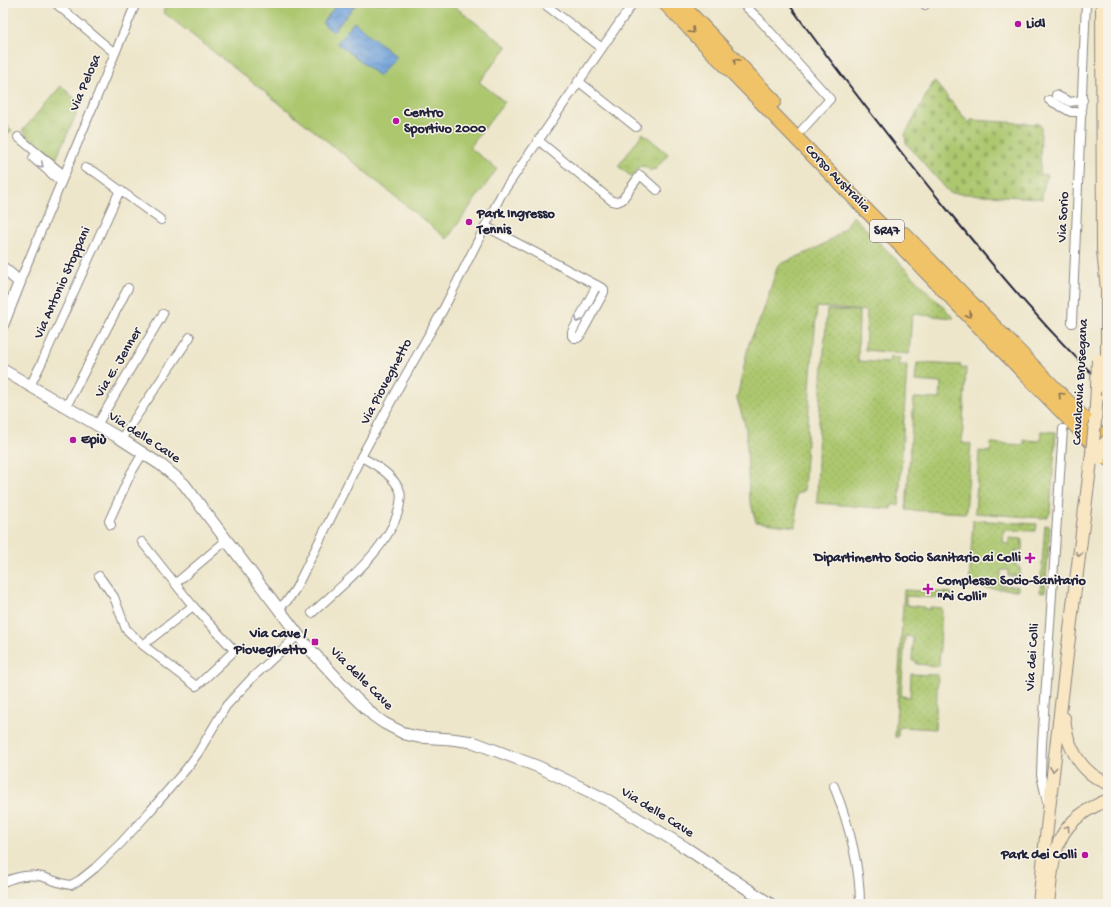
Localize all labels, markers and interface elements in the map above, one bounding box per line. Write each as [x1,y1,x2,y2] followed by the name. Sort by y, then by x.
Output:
[1026,16,1045,33] place label: Lidl
[1013,19,1023,29] marker: Lidl
[687,26,695,34] one-way arrow
[66,51,106,115] street label: Via Pelosa
[733,58,741,66] one-way arrow
[403,105,486,138] place label: Centro Sportivo 2000
[391,116,401,126] marker: Centro Sportivo 2000
[800,141,874,217] street label: Corso Australia
[36,161,44,168] one-way arrow
[1054,191,1074,244] street label: Via Sorio
[476,206,555,239] place label: Park Ingresso Tennis
[464,217,474,227] marker: Park Ingresso Tennis
[870,220,904,242] road number: SR47
[30,224,95,343] street label: Via Antonio Stoppani
[964,310,972,318] one-way arrow
[576,316,583,323] one-way arrow
[1069,317,1093,446] street label: Cavalcavia Brusegana
[91,324,147,402] street label: Via E. Jenner
[357,336,417,429] street label: Via Pioveghetto
[1058,392,1066,400] one-way arrow
[104,408,184,468] street label: Via delle Cave
[81,432,107,449] place label: Epiù
[68,435,78,445] marker: Epiù
[812,550,1021,567] place label: Dipartimento Socio Sanitario ai Colli
[1075,551,1084,557] one-way arrow
[1024,552,1036,564] marker: Dipartimento Socio Sanitario ai Colli
[936,573,1087,606] place label: Complesso Socio-Sanitario "Ai Colli"
[922,583,934,595] marker: Complesso Socio-Sanitario "Ai Colli"
[1022,623,1044,692] street label: Via dei Colli
[233,626,308,659] place label: Via Cave / Pioveghetto
[310,637,320,647] marker: Via Cave / Pioveghetto
[325,643,397,715] street label: Via delle Cave
[1049,766,1058,772] one-way arrow
[617,783,697,843] street label: Via delle Cave
[1062,825,1069,832] one-way arrow
[1000,847,1077,864] place label: Park dei Colli
[1080,850,1090,860] marker: Park dei Colli

